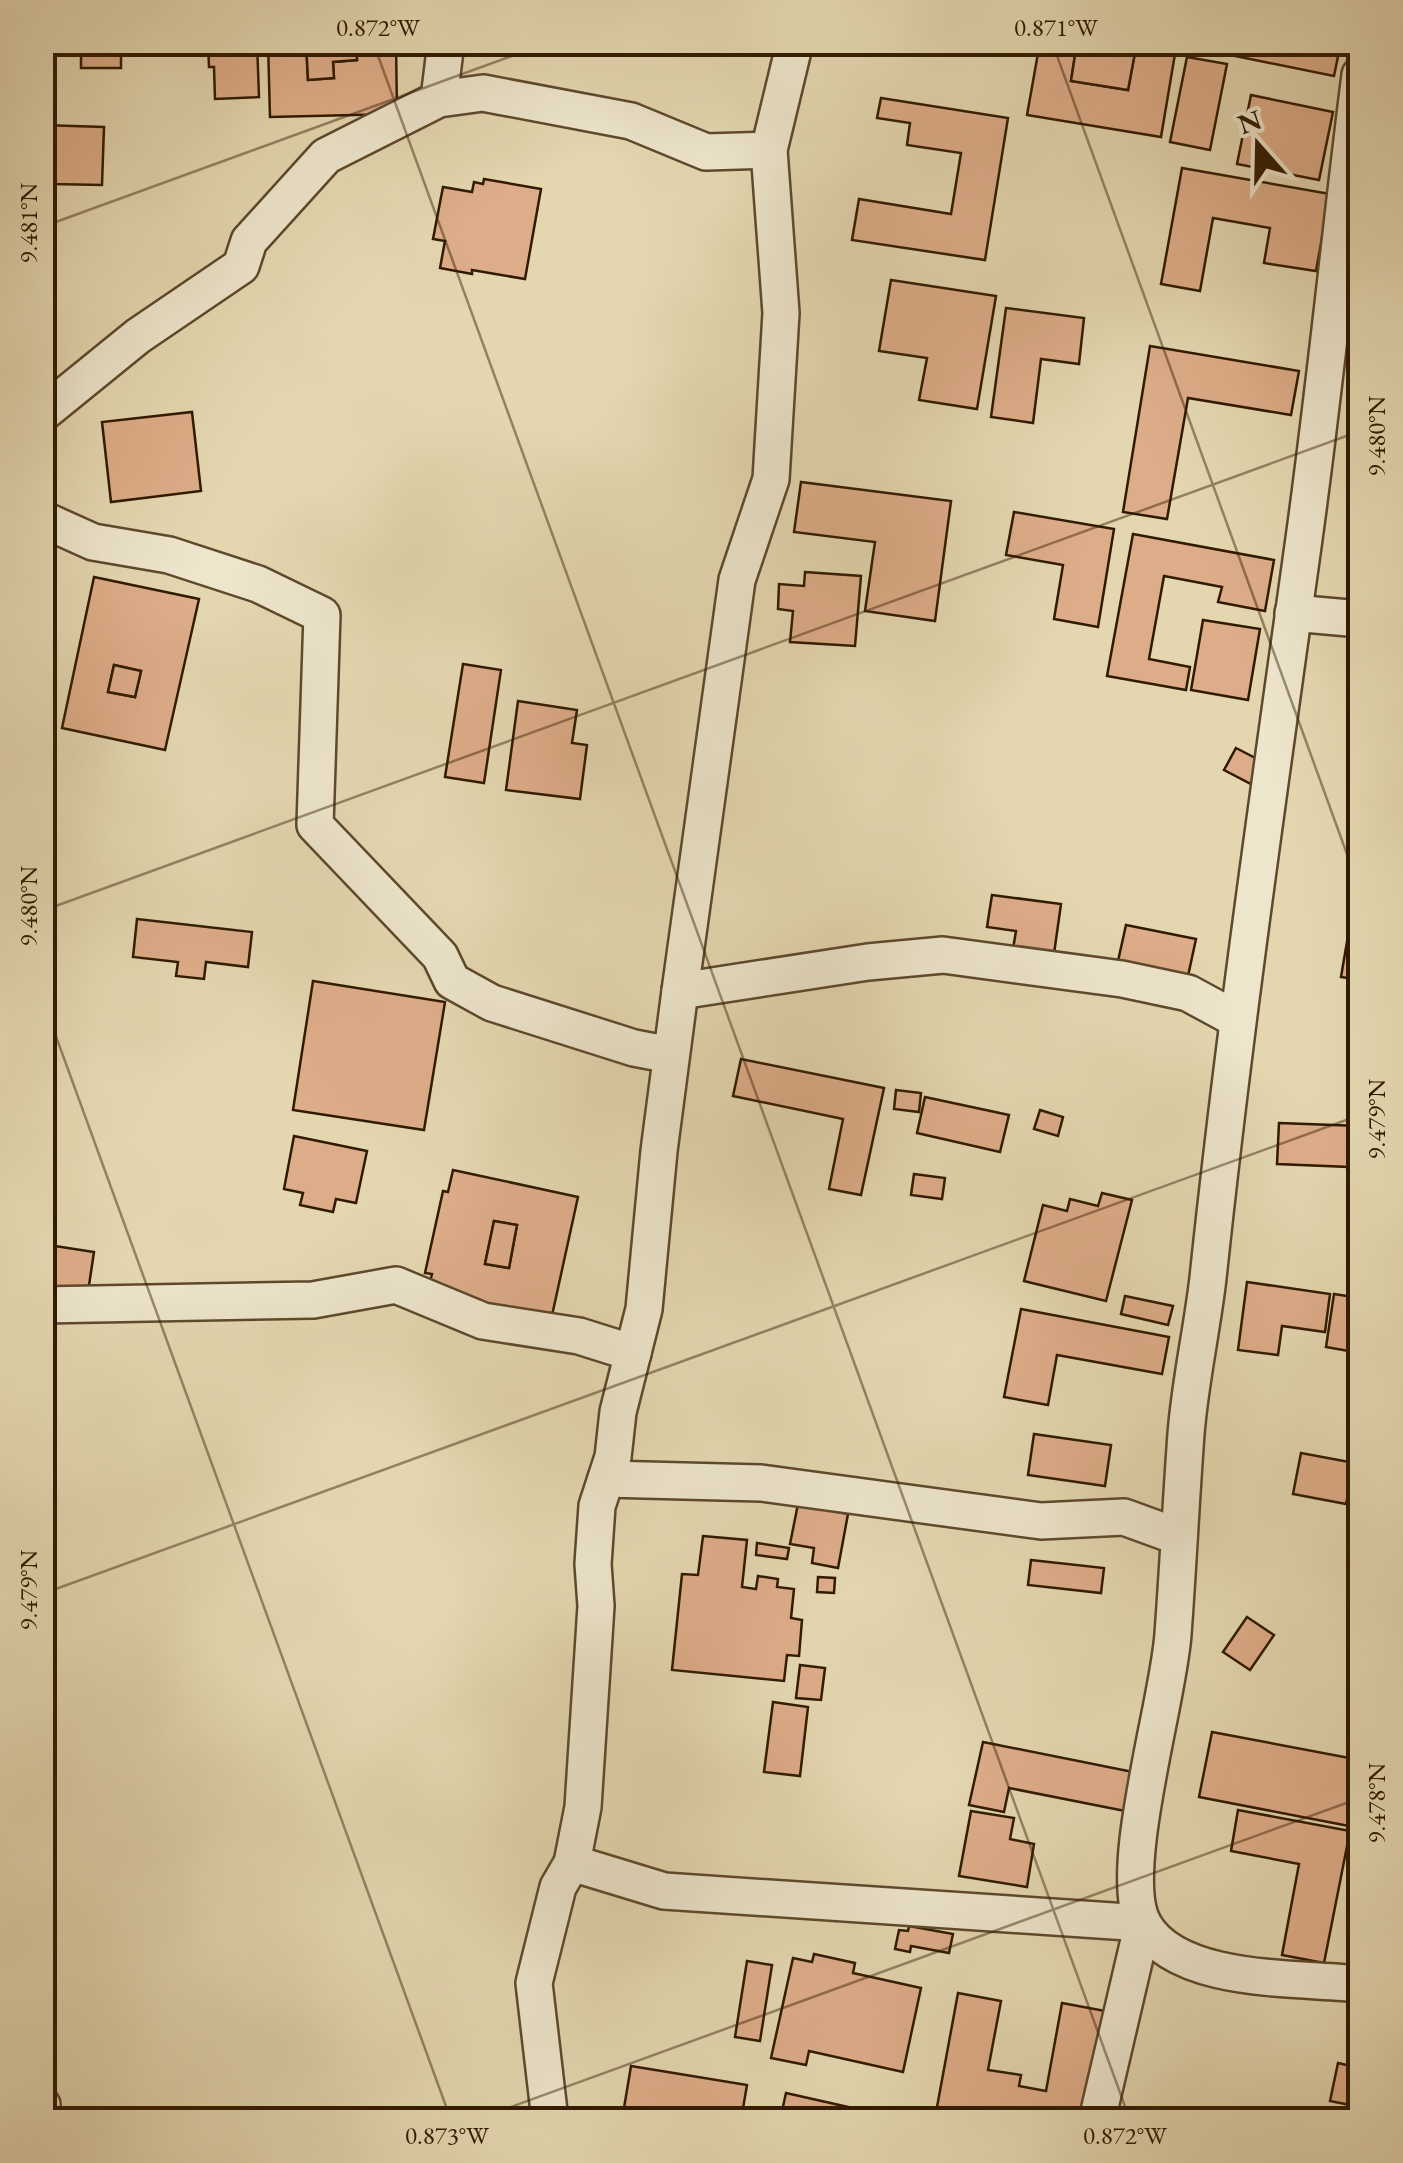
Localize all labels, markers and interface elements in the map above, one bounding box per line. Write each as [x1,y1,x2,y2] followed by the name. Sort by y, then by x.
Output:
[336,11,421,43] text: 0.872°W
[1014,11,1099,43] text: 0.871°W
[1208,95,1308,195] north arrow
[1233,101,1267,142] text: N
[12,182,44,263] text: 9.481°N
[1360,395,1392,476] text: 9.480°N
[12,865,44,946] text: 9.480°N
[1360,1078,1392,1159] text: 9.479°N
[12,1549,44,1630] text: 9.479°N
[1360,1762,1392,1843] text: 9.478°N
[405,2119,490,2151] text: 0.873°W
[1083,2119,1168,2151] text: 0.872°W

